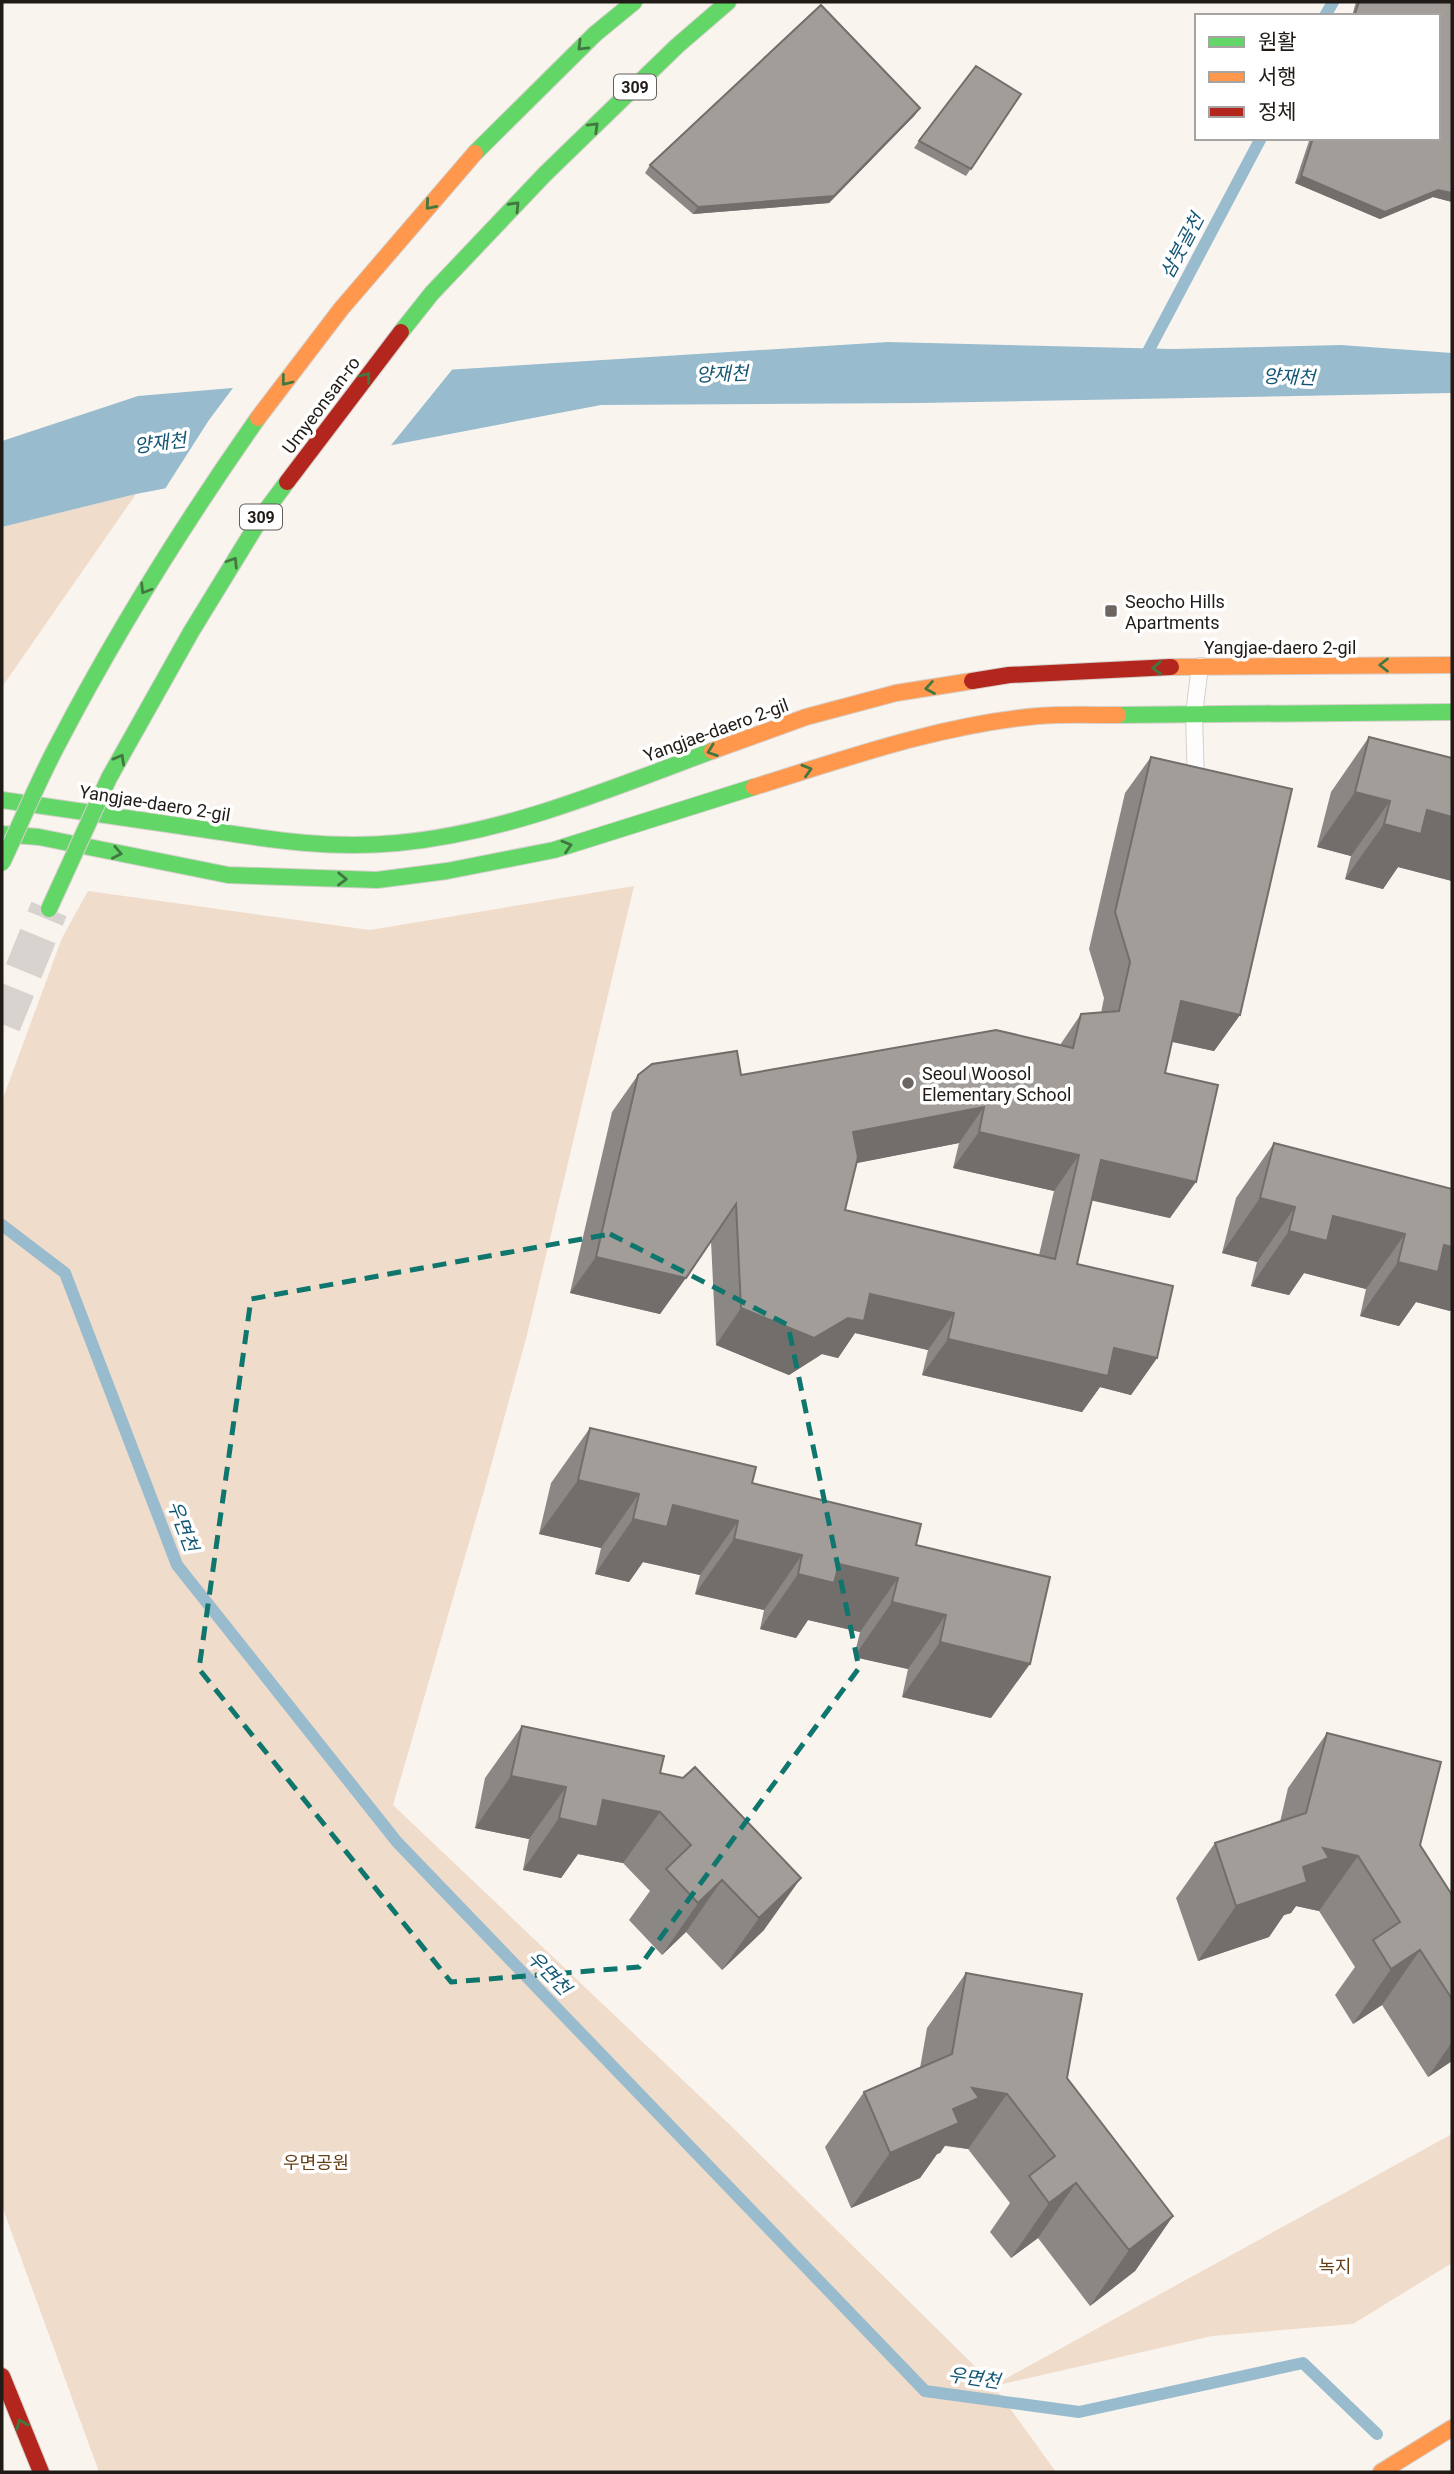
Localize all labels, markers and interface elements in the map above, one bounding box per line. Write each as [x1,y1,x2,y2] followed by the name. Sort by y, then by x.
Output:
[1195,14,1440,140] legend
[1258,30,1297,54] text: 원활
[577,38,590,51] one-way arrow
[1258,65,1297,89] text: 서행
[614,74,656,100] road number: 309
[1258,100,1297,124] text: 정체
[586,122,599,135] one-way arrow
[426,197,438,210] one-way arrow
[507,201,520,214] one-way arrow
[1155,208,1209,282] water label: 삼붓골천
[278,352,364,458] street label: Umyeonsan-ro
[695,362,750,386] water label: 양재천
[1262,365,1317,389] water label: 양재천
[282,373,295,386] one-way arrow
[357,373,370,385] one-way arrow
[133,428,189,458] water label: 양재천
[240,504,282,530] road number: 309
[225,557,238,570] one-way arrow
[140,582,153,595] one-way arrow
[1125,591,1225,633] place label: Seocho Hills Apartments
[1103,603,1119,619] marker: Seocho Hills Apartments
[1204,637,1356,658] street label: Yangjae-daero 2-gil
[1378,657,1389,673] one-way arrow
[1151,660,1162,675] one-way arrow
[924,680,936,695] one-way arrow
[641,694,791,766] street label: Yangjae-daero 2-gil
[707,743,719,757] one-way arrow
[112,754,125,766] one-way arrow
[801,764,813,779] one-way arrow
[78,781,232,825] street label: Yangjae-daero 2-gil
[560,840,572,854] one-way arrow
[111,844,123,859] one-way arrow
[337,872,348,887] one-way arrow
[922,1063,1071,1105] place label: Seoul Woosol Elementary School
[900,1075,916,1091] marker: Seoul Woosol Elementary School
[163,1497,204,1556] water label: 우면천
[523,1946,577,2001] water label: 우면천
[283,2152,349,2173] park label: 우면공원
[1318,2256,1352,2277] park label: 녹지
[946,2363,1003,2393] water label: 우면천
[16,2419,30,2431] one-way arrow

